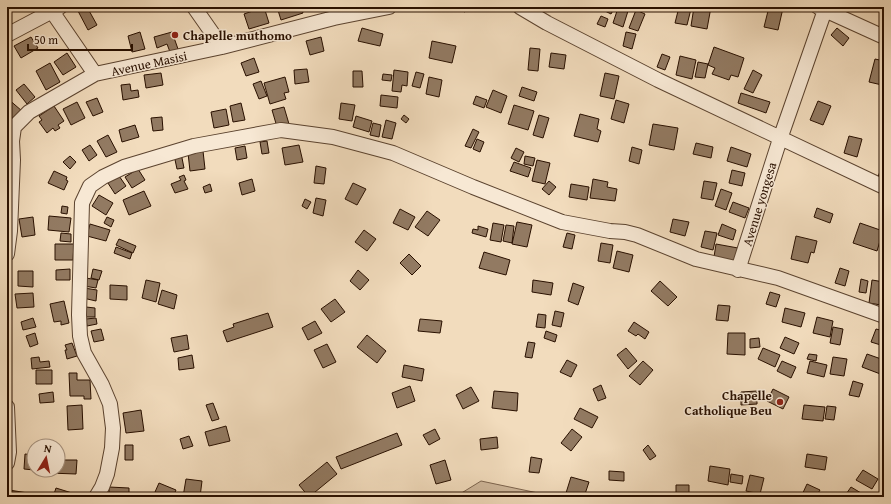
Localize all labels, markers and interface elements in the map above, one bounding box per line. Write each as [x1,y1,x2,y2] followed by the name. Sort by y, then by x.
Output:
[28,26,132,52] scale bar
[183,26,292,45] place label: Chapelle muthomo
[170,30,180,40] marker: Chapelle muthomo
[34,31,58,48] text: 50 m
[109,46,189,81] street label: Avenue Masisi
[738,159,782,248] street label: Avenue yongesa
[685,386,773,420] place label: Chapelle Catholique Beu
[775,397,785,407] marker: Chapelle Catholique Beu
[26,438,66,478] north arrow
[43,440,53,457] text: N

